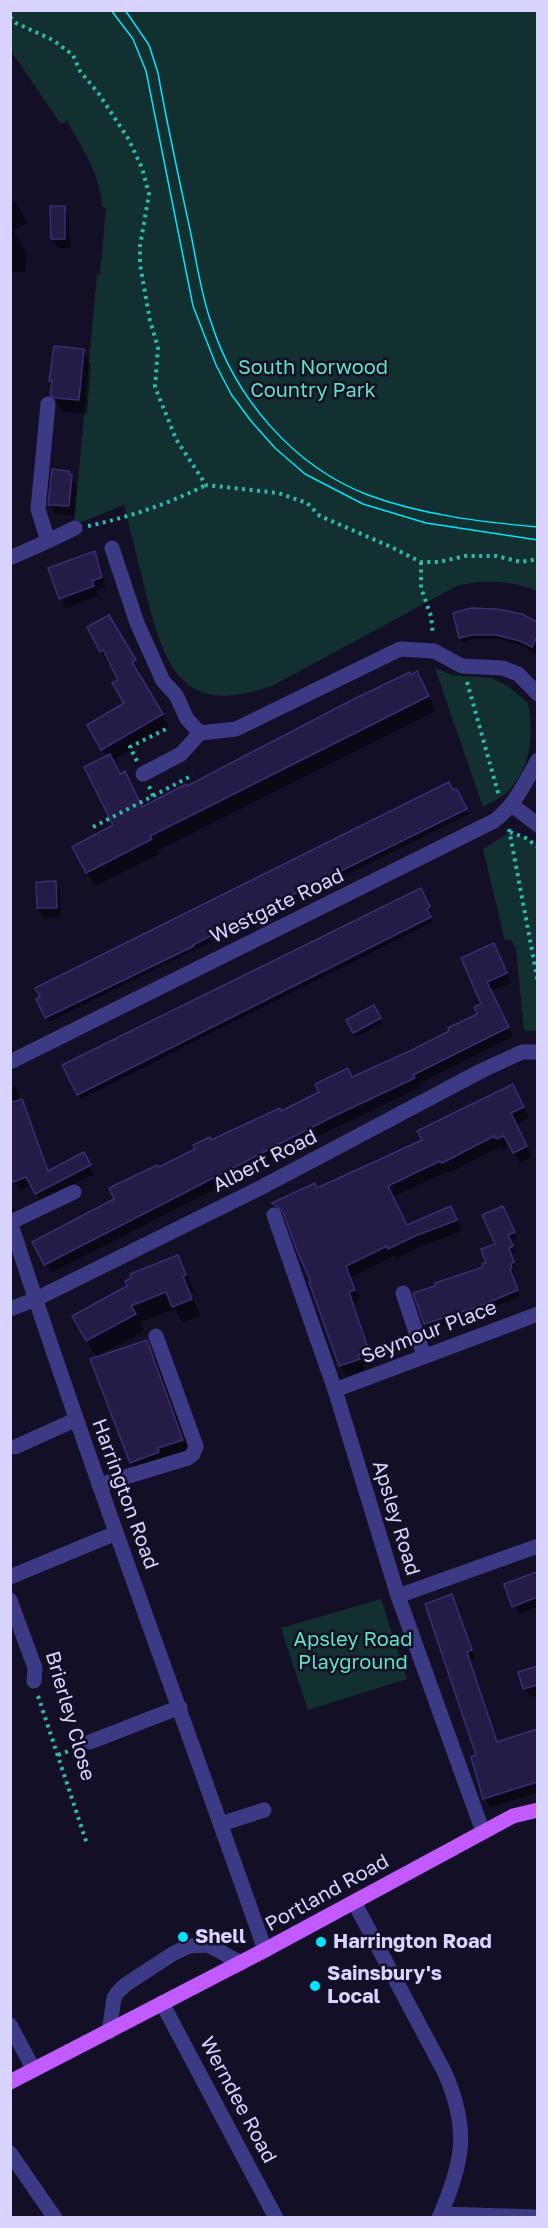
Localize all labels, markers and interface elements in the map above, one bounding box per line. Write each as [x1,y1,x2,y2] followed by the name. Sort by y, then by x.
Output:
[238,356,388,403] park label: South Norwood Country Park
[206,863,348,949] street label: Westgate Road
[209,1125,321,1197] street label: Albert Road
[358,1295,500,1369] street label: Seymour Place
[87,1415,163,1573] street label: Harrington Road
[367,1458,425,1578] street label: Apsley Road
[294,1628,412,1675] park label: Apsley Road Playground
[40,1648,100,1784] street label: Brierley Close
[261,1849,393,1937] street label: Portland Road
[195,1925,246,1949] place label: Shell
[176,1930,190,1944] marker: Shell
[333,1930,492,1954] place label: Harrington Road
[314,1935,328,1949] marker: Harrington Road
[327,1962,442,2009] place label: Sainsbury's Local
[308,1979,322,1993] marker: Sainsbury's Local
[195,2033,281,2167] street label: Werndee Road

